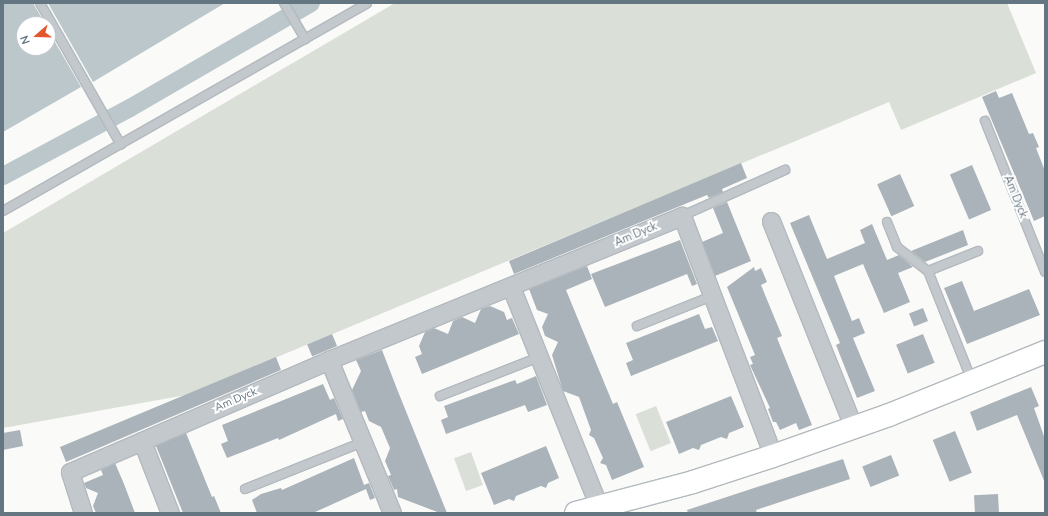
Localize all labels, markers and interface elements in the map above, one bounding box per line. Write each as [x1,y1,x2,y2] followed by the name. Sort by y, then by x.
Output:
[16,16,56,56] north arrow
[17,34,34,46] text: N
[1001,174,1029,220] street label: Am Dyck
[613,220,659,250] street label: Am Dyck
[213,385,259,415] street label: Am Dyck

